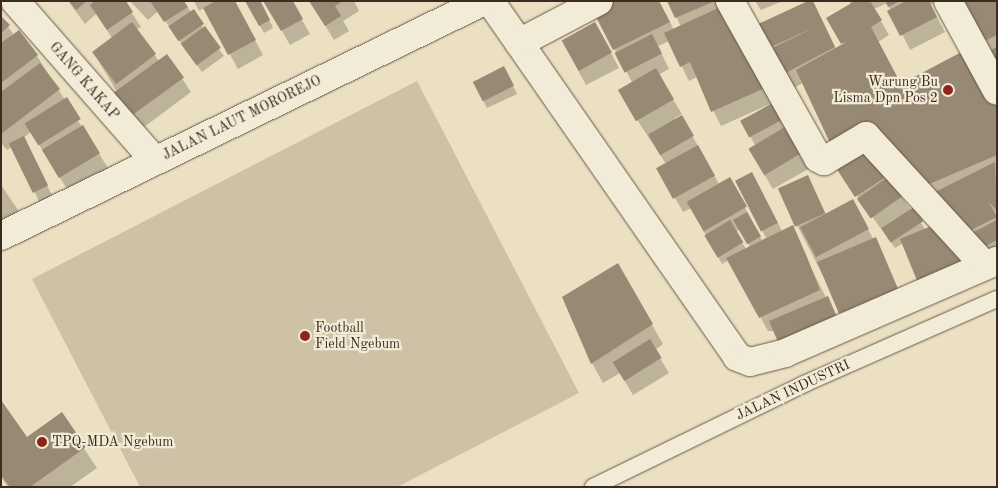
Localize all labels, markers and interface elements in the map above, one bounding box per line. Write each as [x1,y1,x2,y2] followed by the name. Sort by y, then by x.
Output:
[46,39,122,123] street label: GANG KAKAP
[160,72,324,164] street label: JALAN LAUT MOROREJO
[833,74,938,106] place label: Warung Bu Lisma Dpn Pos 2
[942,84,954,96] marker: Warung Bu Lisma Dpn Pos 2
[315,320,400,352] place label: Football Field Ngebum
[299,330,311,342] marker: Football Field Ngebum
[733,356,853,424] street label: JALAN INDUSTRI
[52,434,173,450] place label: TPQ-MDA Ngebum
[36,436,48,448] marker: TPQ-MDA Ngebum

